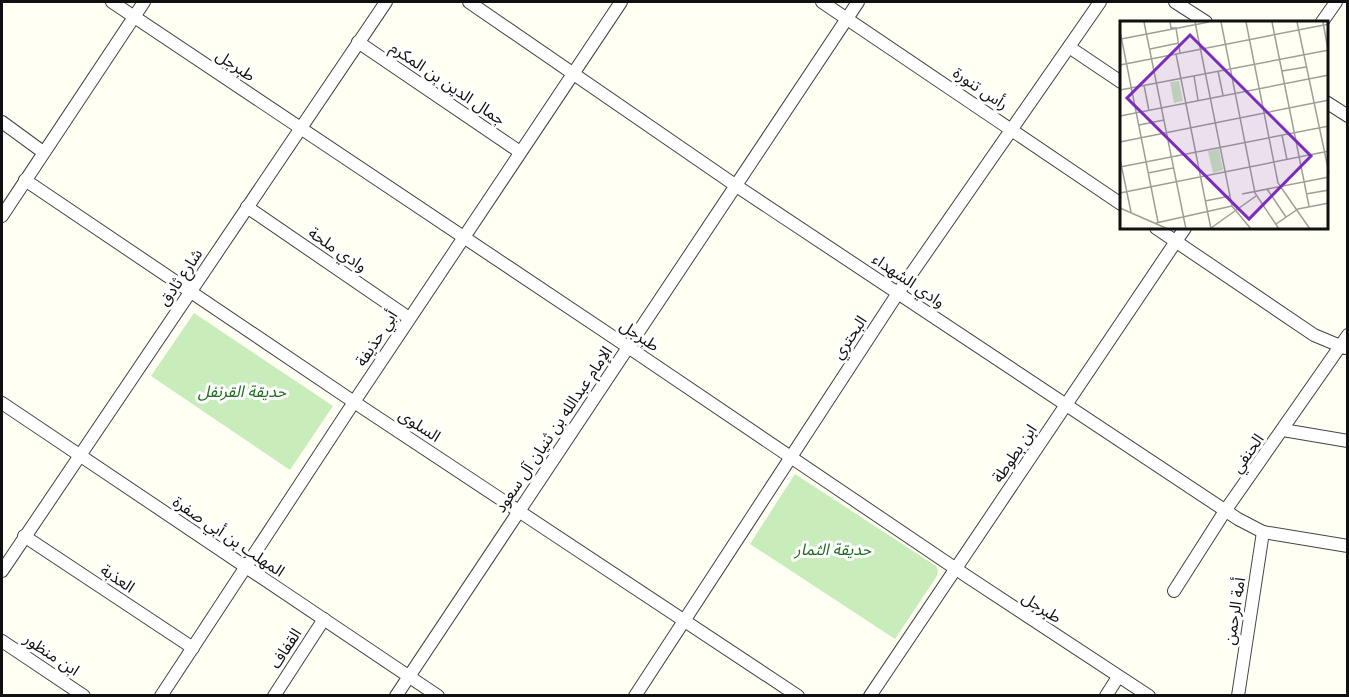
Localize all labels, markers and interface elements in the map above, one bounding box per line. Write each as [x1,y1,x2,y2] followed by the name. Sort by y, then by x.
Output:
[1120,21,1328,230] inset map
[385,37,509,131] street label: جمال الدين بن المكرم
[213,45,260,85] street label: طبرجل
[950,62,1012,114] street label: رأس تنورة
[303,222,371,278] street label: وادي ملحة
[154,245,209,311] street label: شارع ثادق
[867,248,949,314] street label: وادي الشهداء
[351,306,404,371] street label: أبي حذيفة
[827,311,873,364] street label: البحتري
[617,315,664,355] street label: طبرجل
[490,342,619,518] street label: الإمام عبدالله بن ثنيان آل سعود
[198,381,287,401] park label: حديقة القرنفل
[395,404,445,446] street label: السلوى
[987,420,1041,486] street label: ابن بطوطة
[1226,430,1270,478] street label: الحنفي
[168,491,289,583] street label: المهلب بن أبي صفرة
[793,539,872,559] park label: حديقة الثمار
[97,559,139,597] street label: العذبة
[1219,576,1249,646] street label: أمة الرحمن
[1018,587,1066,627] street label: طبرجل
[265,624,305,672] street label: القفاف
[20,628,84,680] street label: ابن منظور

